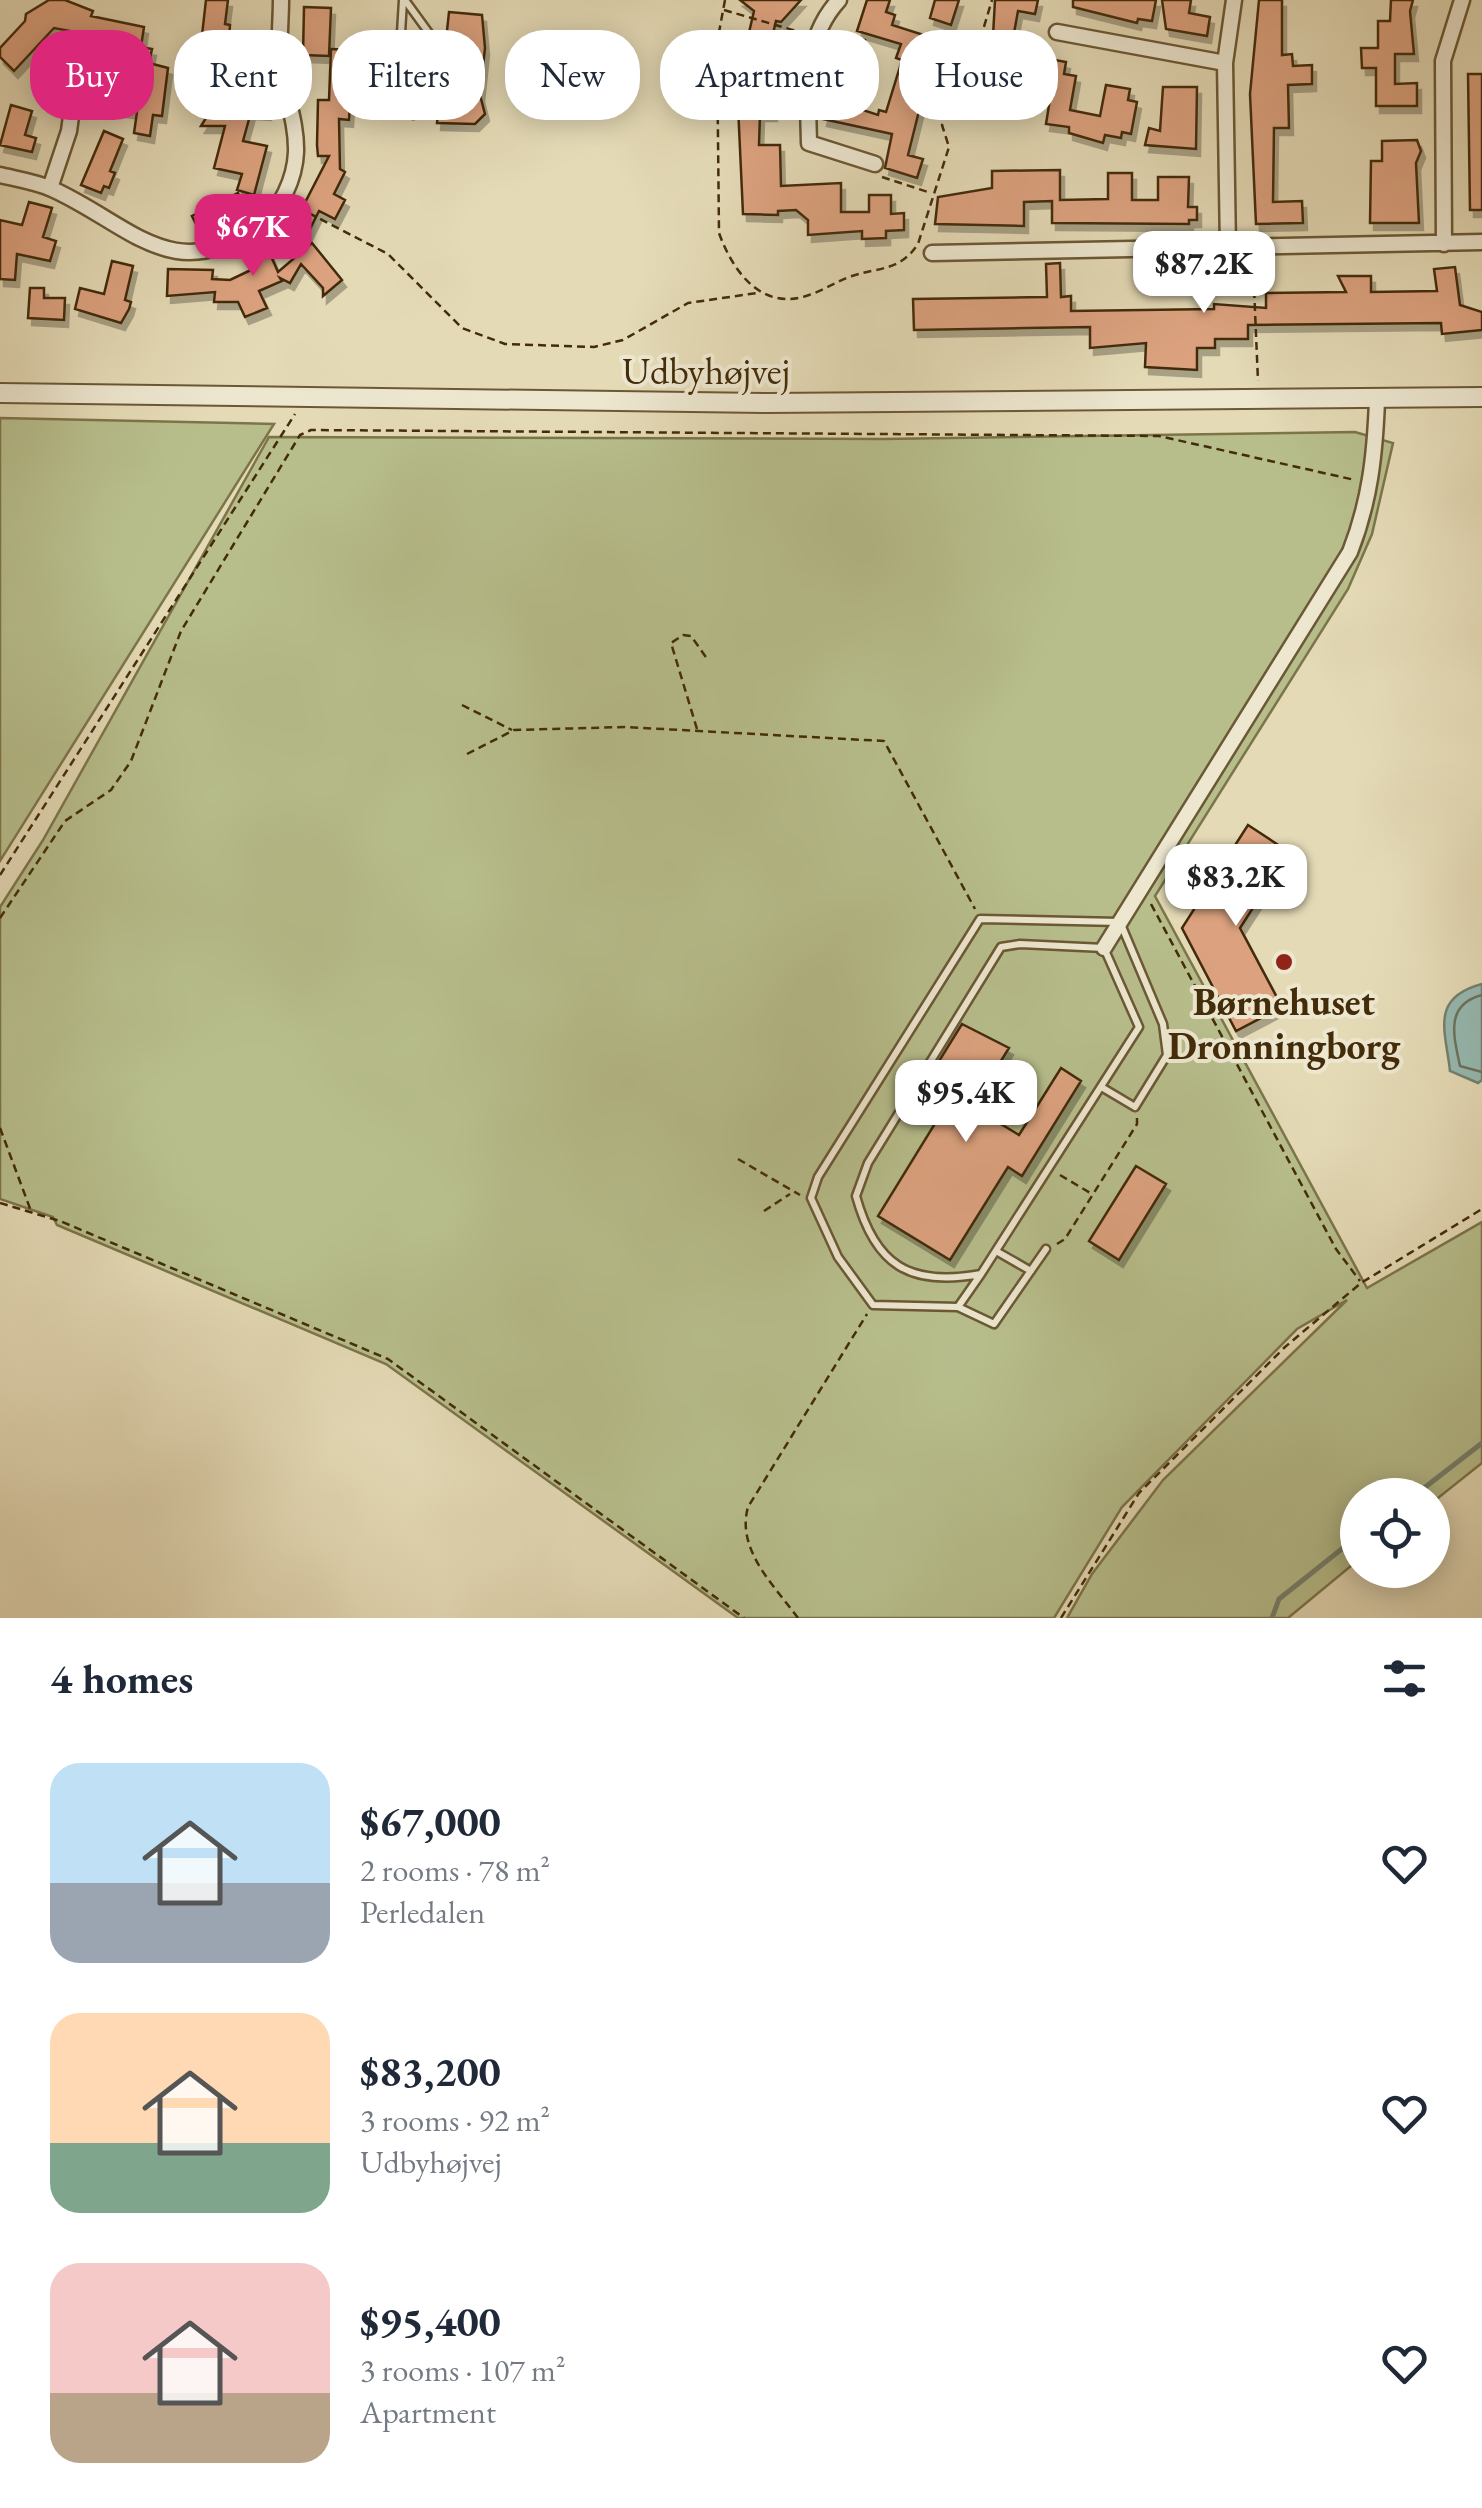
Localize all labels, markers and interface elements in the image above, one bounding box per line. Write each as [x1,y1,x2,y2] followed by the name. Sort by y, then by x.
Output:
[30,30,154,120] chip: Buy
[174,30,312,120] chip: Rent
[332,30,485,120] chip: Filters
[505,30,640,120] chip: New
[660,30,879,120] chip: Apartment
[899,30,1058,120] chip: House
[194,194,312,279] pin: $67K
[216,205,290,247] text: $67K
[1123,231,1285,316] pin: $87.2K
[1155,242,1253,284] text: $87.2K
[622,346,790,395] street label: Udbyhøjvej
[1155,844,1317,929] pin: $83.2K
[1187,855,1285,897] text: $83.2K
[1273,951,1295,973] marker: Børnehuset Dronningborg
[1168,977,1401,1070] place label: Børnehuset Dronningborg
[885,1060,1047,1145] pin: $95.4K
[917,1071,1015,1113] text: $95.4K
[1340,1478,1450,1588] map controls
[1340,1478,1450,1588] button: locate
[50,1651,193,1706] text: 4 homes
[1377,1651,1432,1706] icon: filters
[360,1794,501,1849] text: $67,000
[130,1803,250,1923] icon: home
[1377,1836,1432,1891] icon: heart
[360,1849,550,1891] text: 2 rooms · 78 m²
[360,1891,485,1933] text: Perledalen
[360,2044,501,2099] text: $83,200
[130,2053,250,2173] icon: home
[1377,2086,1432,2141] icon: heart
[360,2099,550,2141] text: 3 rooms · 92 m²
[360,2141,502,2183] text: Udbyhøjvej
[360,2294,501,2349] text: $95,400
[130,2303,250,2423] icon: home
[1377,2336,1432,2391] icon: heart
[360,2349,566,2391] text: 3 rooms · 107 m²
[360,2391,496,2433] text: Apartment

